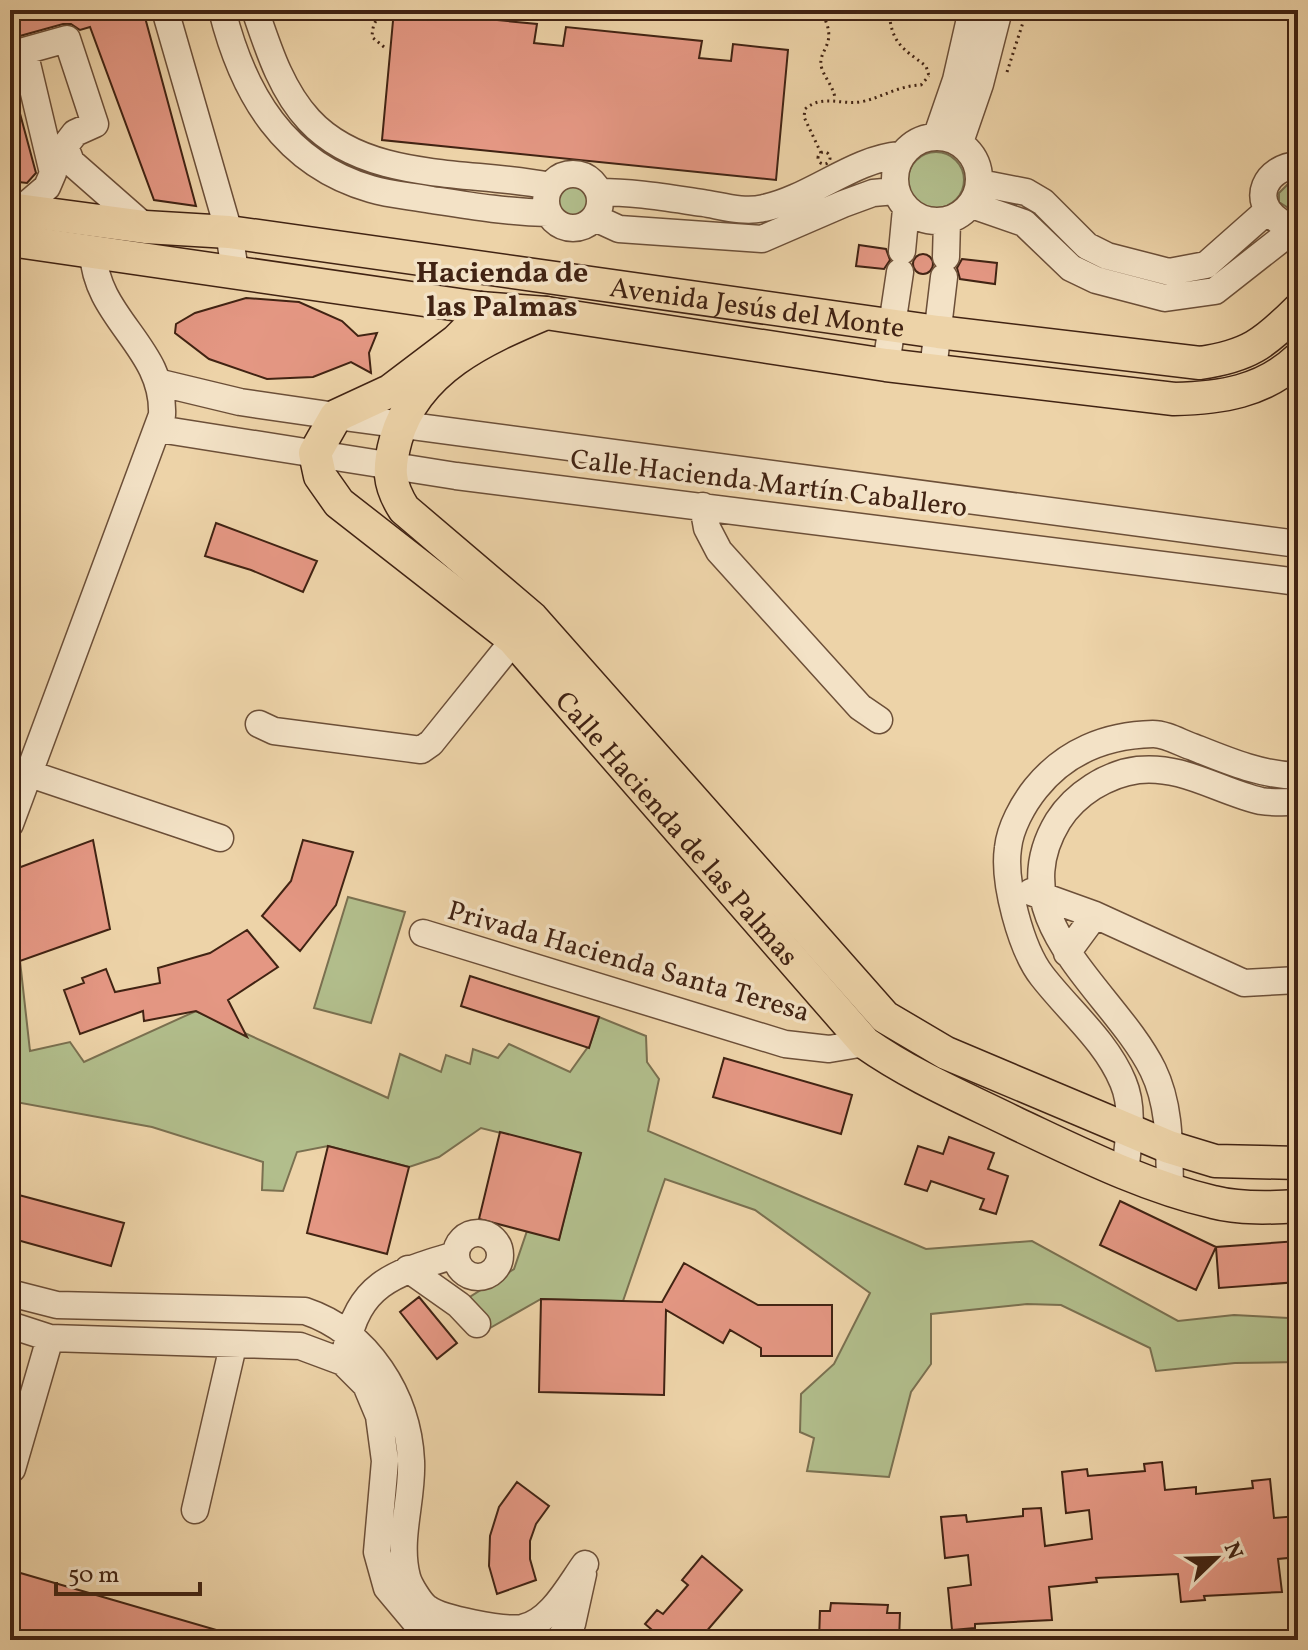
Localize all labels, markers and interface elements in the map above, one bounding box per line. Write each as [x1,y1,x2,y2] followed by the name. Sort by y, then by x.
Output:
[416,253,588,329] district label: Hacienda de las Palmas
[607,269,907,349] street label: Avenida Jesús del Monte
[568,441,969,528] street label: Calle Hacienda Martín Caballero
[545,684,806,975] street label: Calle Hacienda de las Palmas
[443,892,814,1033] street label: Privada Hacienda Santa Teresa
[1176,1518,1256,1598] north arrow
[1215,1538,1250,1565] text: N
[56,1546,200,1596] scale bar
[68,1559,120,1593] text: 50 m

